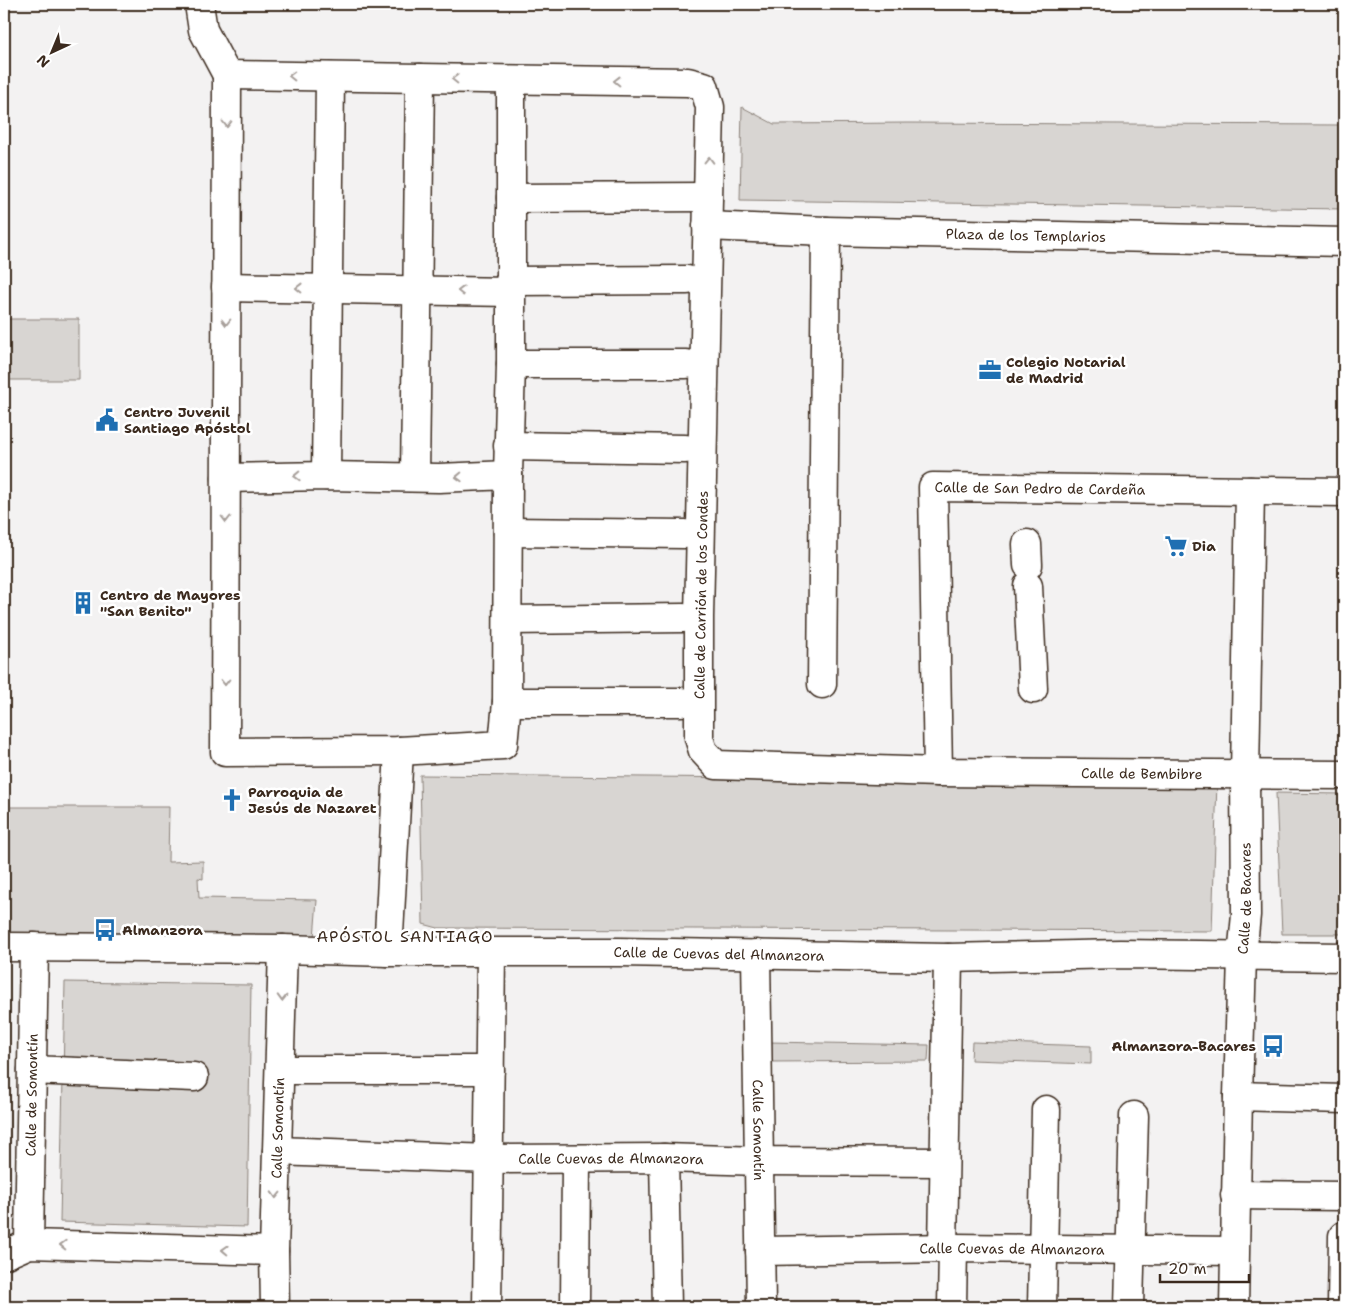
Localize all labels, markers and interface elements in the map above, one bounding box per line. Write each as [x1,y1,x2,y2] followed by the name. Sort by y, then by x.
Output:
[28,28,78,78] north arrow
[33,51,53,72] text: N
[288,71,296,81] one-way arrow
[450,73,458,84] one-way arrow
[613,76,620,86] one-way arrow
[222,120,232,128] one-way arrow
[703,155,714,163] one-way arrow
[945,225,1106,246] street label: Plaza de los Templarios
[294,283,302,293] one-way arrow
[457,286,464,296] one-way arrow
[221,318,231,326] one-way arrow
[1006,353,1126,387] place label: Colegio Notarial de Madrid
[977,357,1003,383] office icon: Colegio Notarial de Madrid
[124,403,251,437] place label: Centro Juvenil Santiago Apóstol
[94,407,120,433] public building icon: Centro Juvenil Santiago Apóstol
[292,471,300,482] one-way arrow
[455,472,462,482] one-way arrow
[935,478,1146,499] street label: Calle de San Pedro de Cardeña
[690,491,712,699] street label: Calle de Carrión de los Condes
[221,516,231,523] one-way arrow
[1163,533,1189,559] supermarket icon: Dia
[1192,537,1216,555] place label: Dia
[100,586,240,620] place label: Centro de Mayores "San Benito"
[70,590,96,616] building icon: Centro de Mayores "San Benito"
[220,678,230,686] one-way arrow
[1081,764,1203,783] street label: Calle de Bembibre
[248,783,377,817] place label: Parroquia de Jesús de Nazaret
[219,787,245,813] church icon: Parroquia de Jesús de Nazaret
[1233,842,1255,955] street label: Calle de Bacares
[92,917,118,943] bus stop icon: Almanzora
[122,921,203,939] place label: Almanzora
[316,926,494,947] district label: APÓSTOL SANTIAGO
[613,943,825,965] street label: Calle de Cuevas del Almanzora
[277,994,287,1002] one-way arrow
[21,1033,42,1156] street label: Calle de Somontín
[1260,1033,1286,1059] bus stop icon: Almanzora-Bacares
[1111,1037,1256,1055] place label: Almanzora-Bacares
[267,1077,288,1179] street label: Calle Somontín
[749,1079,768,1181] street label: Calle Somontín
[518,1149,704,1168] street label: Calle Cuevas de Almanzora
[271,1192,281,1199] one-way arrow
[919,1239,1105,1259] street label: Calle Cuevas de Almanzora
[59,1240,66,1250] one-way arrow
[221,1244,229,1255] one-way arrow
[1160,1251,1249,1283] scale bar
[1168,1259,1207,1279] text: 20 m

